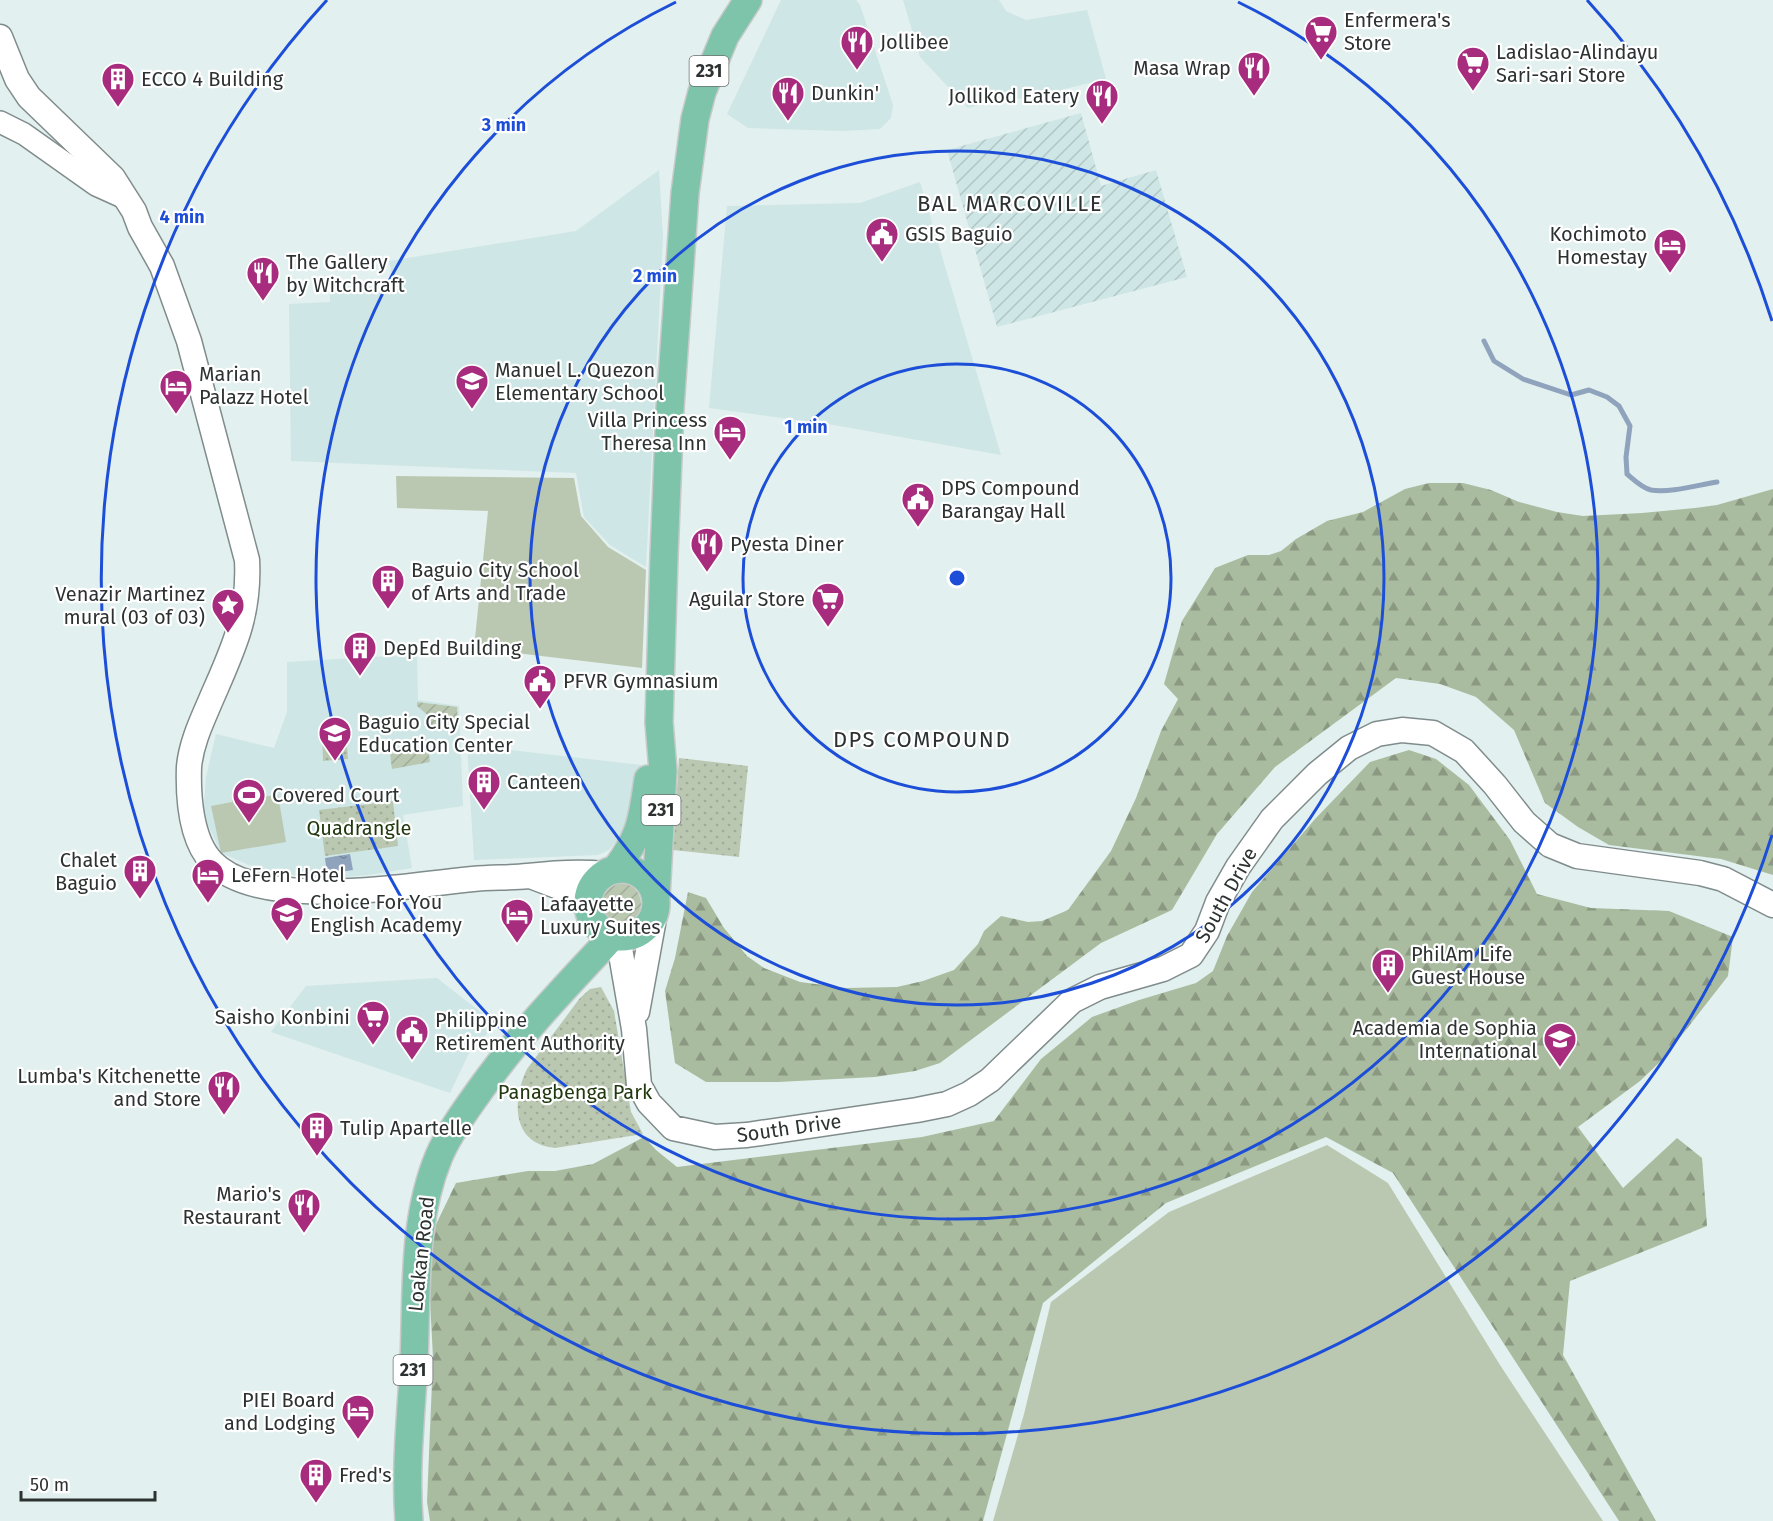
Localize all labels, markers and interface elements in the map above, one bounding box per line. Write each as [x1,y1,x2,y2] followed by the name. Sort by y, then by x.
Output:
[1344,8,1451,55] place label: Enfermera's Store
[1303,14,1339,61] supermarket icon: Enfermera's Store
[839,24,875,71] restaurant icon: Jollibee
[880,30,949,54] place label: Jollibee
[1496,40,1658,87] place label: Ladislao-Alindayu Sari-sari Store
[1455,45,1491,92] supermarket icon: Ladislao-Alindayu Sari-sari Store
[1236,50,1272,97] restaurant icon: Masa Wrap
[690,56,728,86] road number: 231
[1133,56,1231,80] place label: Masa Wrap
[100,61,136,108] building icon: ECCO 4 Building
[141,67,284,91] place label: ECCO 4 Building
[770,75,806,122] restaurant icon: Dunkin'
[1084,78,1120,125] restaurant icon: Jollikod Eatery
[811,81,879,105] place label: Dunkin'
[948,84,1079,108] place label: Jollikod Eatery
[481,114,526,136] text: 3 min
[917,190,1103,217] district label: BAL MARCOVILLE
[159,206,205,228] text: 4 min
[864,216,900,263] public building icon: GSIS Baguio
[905,222,1013,246] place label: GSIS Baguio
[1549,222,1647,269] place label: Kochimoto Homestay
[1652,227,1688,274] hotel icon: Kochimoto Homestay
[286,250,405,297] place label: The Gallery by Witchcraft
[245,255,281,302] restaurant icon: The Gallery by Witchcraft
[633,265,677,287] text: 2 min
[495,358,664,405] place label: Manuel L. Quezon Elementary School
[199,362,309,409] place label: Marian Palazz Hotel
[454,363,490,410] school or university icon: Manuel L. Quezon Elementary School
[158,368,194,415] hotel icon: Marian Palazz Hotel
[588,408,707,455] place label: Villa Princess Theresa Inn
[712,414,748,461] hotel icon: Villa Princess Theresa Inn
[784,416,828,438] text: 1 min
[941,476,1080,523] place label: DPS Compound Barangay Hall
[900,481,936,528] public building icon: DPS Compound Barangay Hall
[689,526,725,573] restaurant icon: Pyesta Diner
[730,532,844,556] place label: Pyesta Diner
[411,558,579,605] place label: Baguio City School of Arts and Trade
[370,563,406,610] building icon: Baguio City School of Arts and Trade
[947,568,967,588] centre of rings
[810,581,846,628] supermarket icon: Aguilar Store
[55,582,205,629] place label: Venazir Martinez mural (03 of 03)
[210,587,246,634] place icon: Venazir Martinez mural (03 of 03)
[689,587,805,611] place label: Aguilar Store
[342,630,378,677] building icon: DepEd Building
[383,636,522,660] place label: DepEd Building
[522,663,558,710] public building icon: PFVR Gymnasium
[563,669,719,693] place label: PFVR Gymnasium
[358,710,530,757] place label: Baguio City Special Education Center
[317,715,353,762] school or university icon: Baguio City Special Education Center
[833,726,1011,753] district label: DPS COMPOUND
[466,764,502,811] building icon: Canteen
[507,770,581,794] place label: Canteen
[231,777,267,824] sports icon: Covered Court
[272,783,400,807] place label: Covered Court
[642,795,680,825] road number: 231
[307,816,411,840] park label: Quadrangle
[1190,843,1262,947] street label: South Drive
[55,848,118,895] place label: Chalet Baguio
[122,853,158,900] building icon: Chalet Baguio
[190,857,226,904] hotel icon: LeFern Hotel
[231,863,345,887] place label: LeFern Hotel
[310,890,462,937] place label: Choice For You English Academy
[540,892,661,939] place label: Lafaayette Luxury Suites
[269,895,305,942] school or university icon: Choice For You English Academy
[499,897,535,944] hotel icon: Lafaayette Luxury Suites
[1411,942,1525,989] place label: PhilAm Life Guest House
[1370,947,1406,994] building icon: PhilAm Life Guest House
[355,999,391,1046] supermarket icon: Saisho Konbini
[215,1005,350,1029] place label: Saisho Konbini
[435,1008,625,1055] place label: Philippine Retirement Authority
[394,1014,430,1061] public building icon: Philippine Retirement Authority
[1353,1016,1537,1063] place label: Academia de Sophia International
[1542,1021,1578,1068] school or university icon: Academia de Sophia International
[17,1064,201,1111] place label: Lumba's Kitchenette and Store
[206,1069,242,1116] restaurant icon: Lumba's Kitchenette and Store
[498,1080,653,1104] park label: Panagbenga Park
[735,1109,843,1147] street label: South Drive
[299,1110,335,1157] building icon: Tulip Apartelle
[340,1116,472,1140] place label: Tulip Apartelle
[183,1182,282,1229] place label: Mario's Restaurant
[286,1187,322,1234] restaurant icon: Mario's Restaurant
[403,1195,439,1313] street label: Loakan Road
[394,1355,432,1385] road number: 231
[224,1388,336,1435] place label: PIEI Board and Lodging
[340,1393,376,1440] hotel icon: PIEI Board and Lodging
[298,1457,334,1504] building icon: Fred's
[339,1463,392,1487] place label: Fred's
[21,1464,154,1502] scale bar
[30,1474,69,1496] text: 50 m

